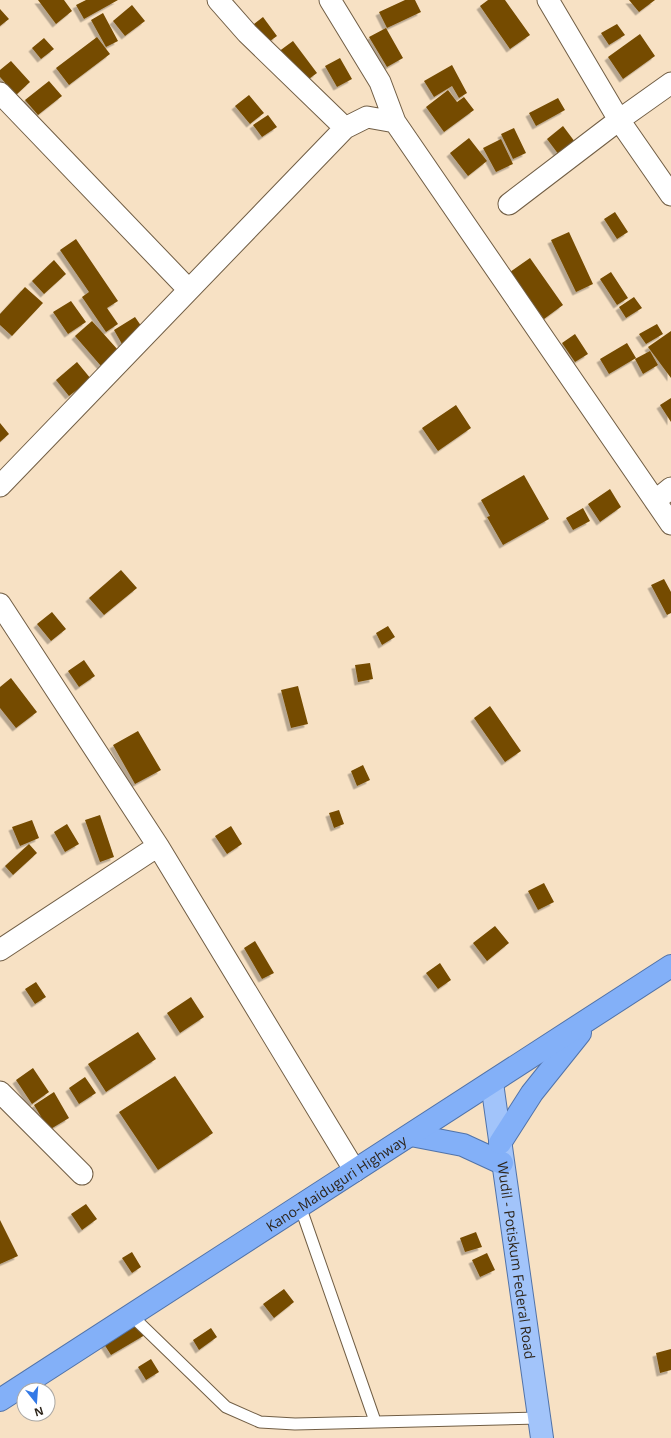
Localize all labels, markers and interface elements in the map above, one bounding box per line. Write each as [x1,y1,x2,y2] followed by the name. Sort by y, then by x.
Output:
[262,1130,411,1235] street label: Kano-Maiduguri Highway
[494,1160,540,1360] street label: Wudil - Potiskum Federal Road
[16,1382,56,1422] north arrow
[33,1404,46,1421] text: N

